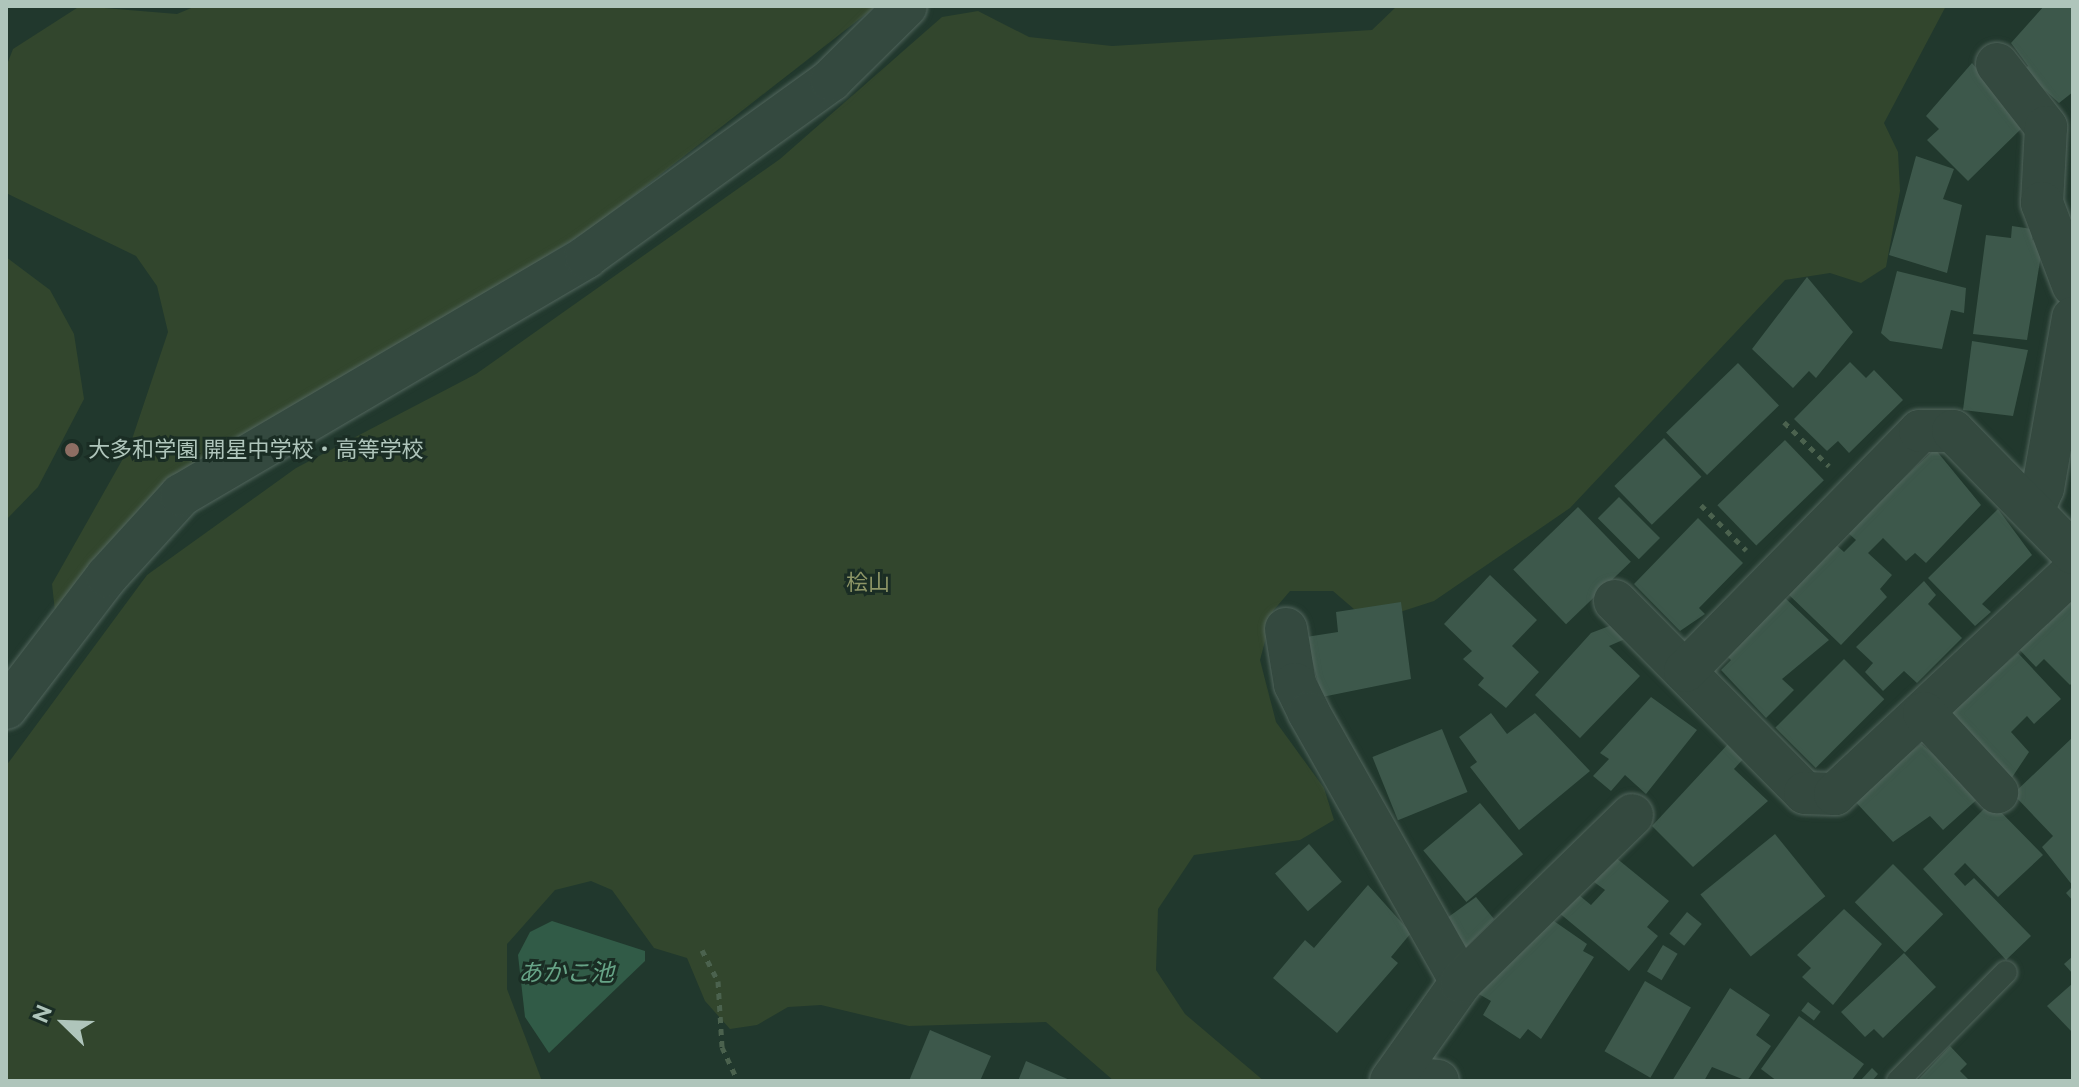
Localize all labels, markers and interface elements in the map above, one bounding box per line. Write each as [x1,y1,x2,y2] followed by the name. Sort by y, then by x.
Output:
[88,437,424,463] place label: 大多和学園 開星中学校・高等学校
[63,441,81,459] marker: 大多和学園 開星中学校・高等学校
[846,570,890,596] park label: 桧山
[518,959,614,987] water label: あかこ池
[24,983,104,1063] north arrow
[27,1001,57,1026] text: N

